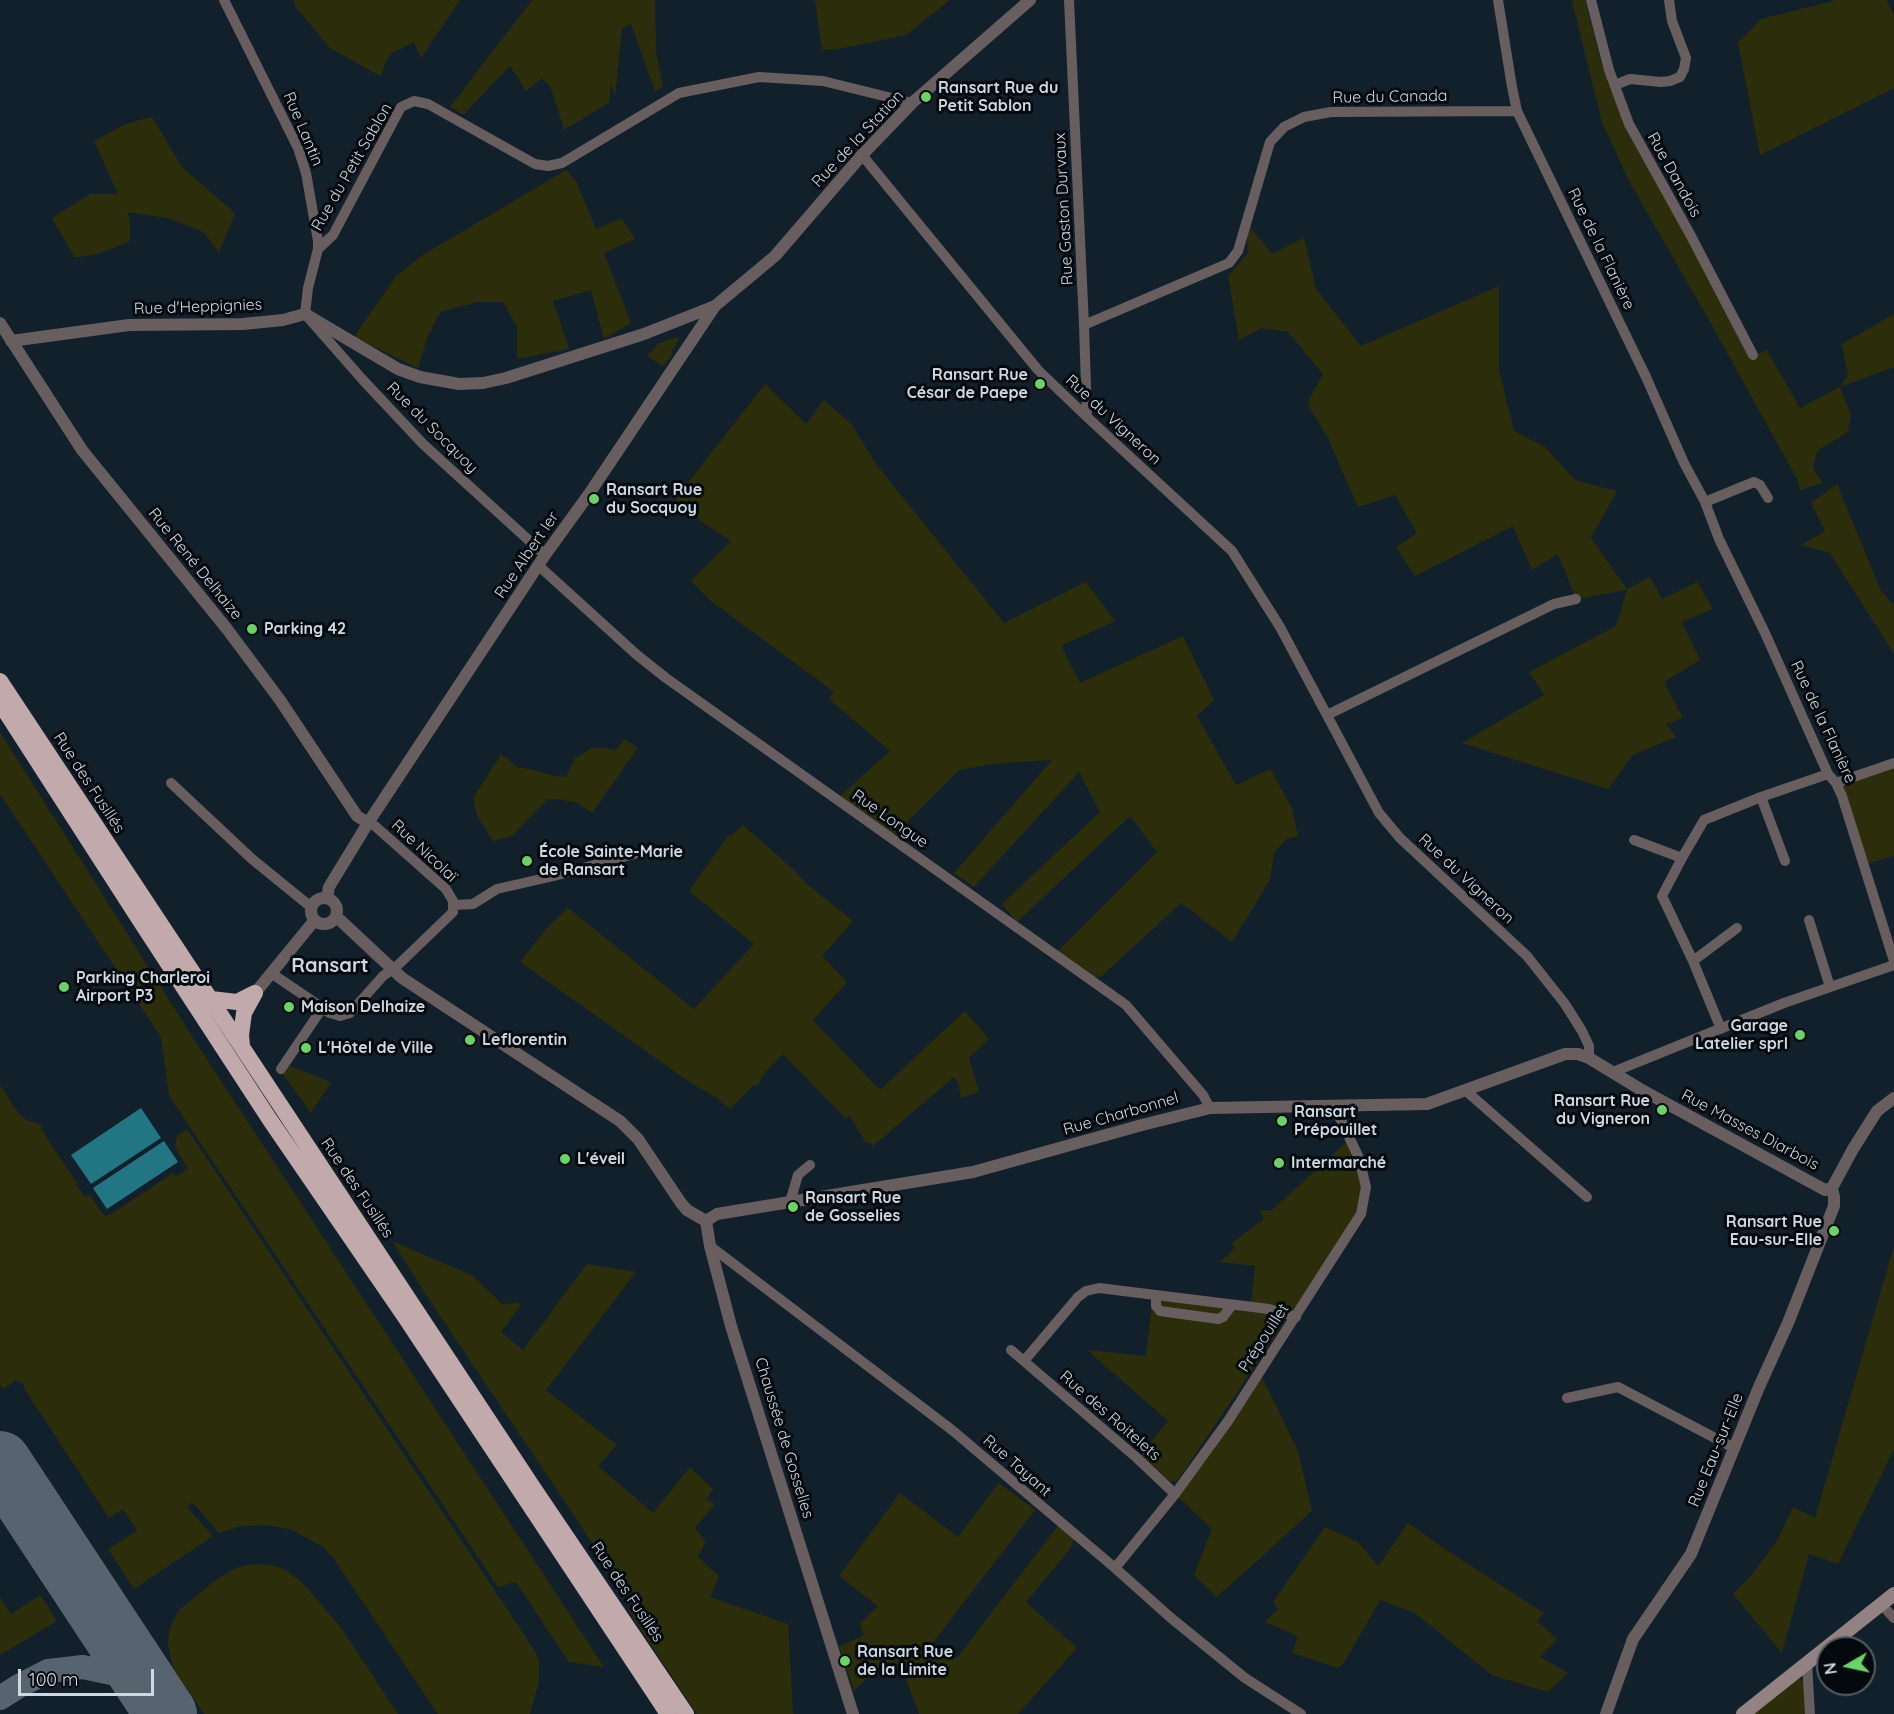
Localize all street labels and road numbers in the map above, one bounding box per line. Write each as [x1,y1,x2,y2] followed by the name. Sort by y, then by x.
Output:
[808,86,908,192] street label: Rue de la Station
[1332,86,1448,108] street label: Rue du Canada
[279,89,327,169] street label: Rue Lantin
[308,100,396,234] street label: Rue du Petit Sablon
[1643,129,1705,221] street label: Rue Dandois
[1050,132,1078,286] street label: Rue Gaston Durvaux
[1563,185,1639,313] street label: Rue de la Flanière
[133,295,263,319] street label: Rue d'Heppignies
[1061,371,1165,469] street label: Rue du Vigneron
[382,378,482,478] street label: Rue du Socquoy
[144,504,246,624] street label: Rue René Delhaize
[491,508,563,602] street label: Rue Albert Ier
[1786,658,1860,786] street label: Rue de la Flanière
[49,729,129,837] street label: Rue des Fusillés
[848,786,932,852] street label: Rue Longue
[387,816,461,886] street label: Rue Nicolaï
[1414,830,1518,928] street label: Rue du Vigneron
[1678,1086,1822,1174] street label: Rue Masses Diarbois
[1061,1088,1181,1140] street label: Rue Charbonnel
[317,1134,397,1242] street label: Rue des Fusillés
[1235,1300,1293,1376] street label: Prépouillet
[750,1355,818,1521] street label: Chaussée de Gosselies
[1056,1367,1164,1465] street label: Rue des Roitelets
[1684,1390,1748,1510] street label: Rue Eau-sur-Elle
[979,1431,1055,1501] street label: Rue Tayant
[587,1538,667,1646] street label: Rue des Fusillés

